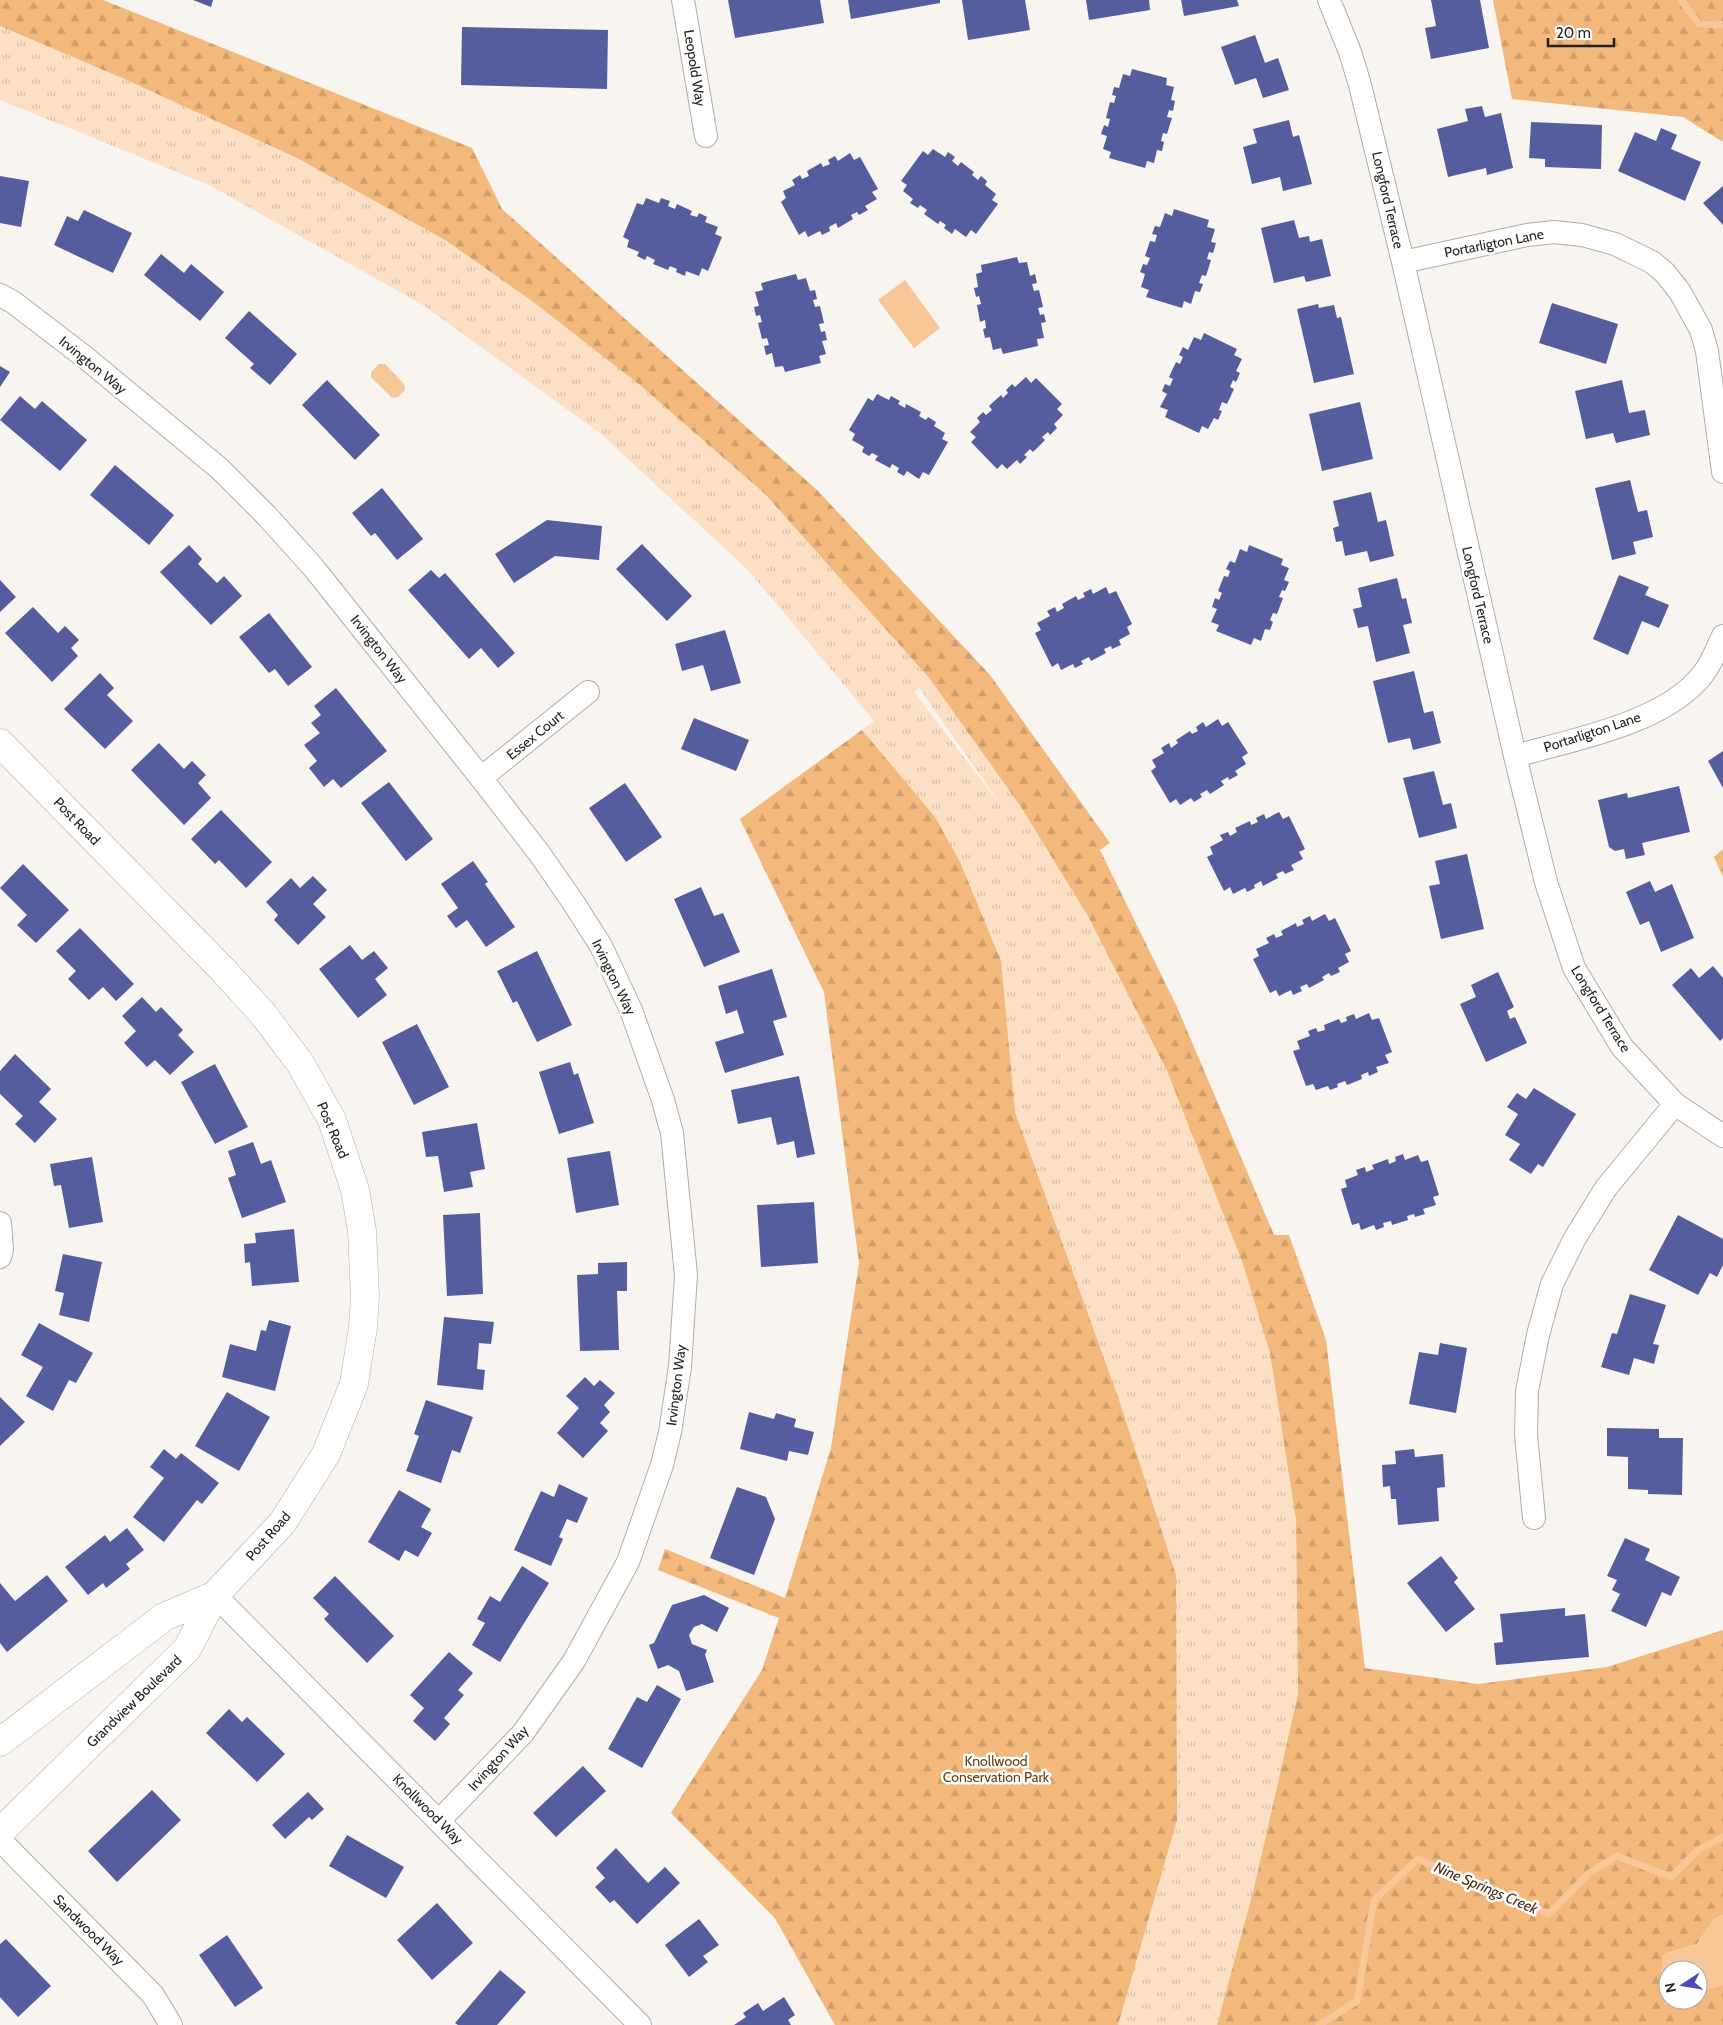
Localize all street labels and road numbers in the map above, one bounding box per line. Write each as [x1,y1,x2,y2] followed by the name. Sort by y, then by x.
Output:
[680,28,710,108] street label: Leopold Way
[1368,150,1408,250] street label: Longford Terrace
[1443,225,1545,261] street label: Portarligton Lane
[55,332,131,398] street label: Irvington Way
[1458,545,1498,645] street label: Longford Terrace
[347,611,411,687] street label: Irvington Way
[503,706,568,764] street label: Essex Court
[1541,708,1643,756] street label: Portarligton Lane
[50,793,104,849] street label: Post Road
[588,936,640,1018] street label: Irvington Way
[1567,962,1635,1056] street label: Longford Terrace
[313,1099,353,1161] street label: Post Road
[662,1343,690,1427] street label: Irvington Way
[242,1508,294,1564] street label: Post Road
[83,1651,185,1751] street label: Grandview Boulevard
[464,1721,532,1795] street label: Irvington Way
[389,1770,467,1848] street label: Knollwood Way
[50,1891,128,1969] street label: Sandwood Way

